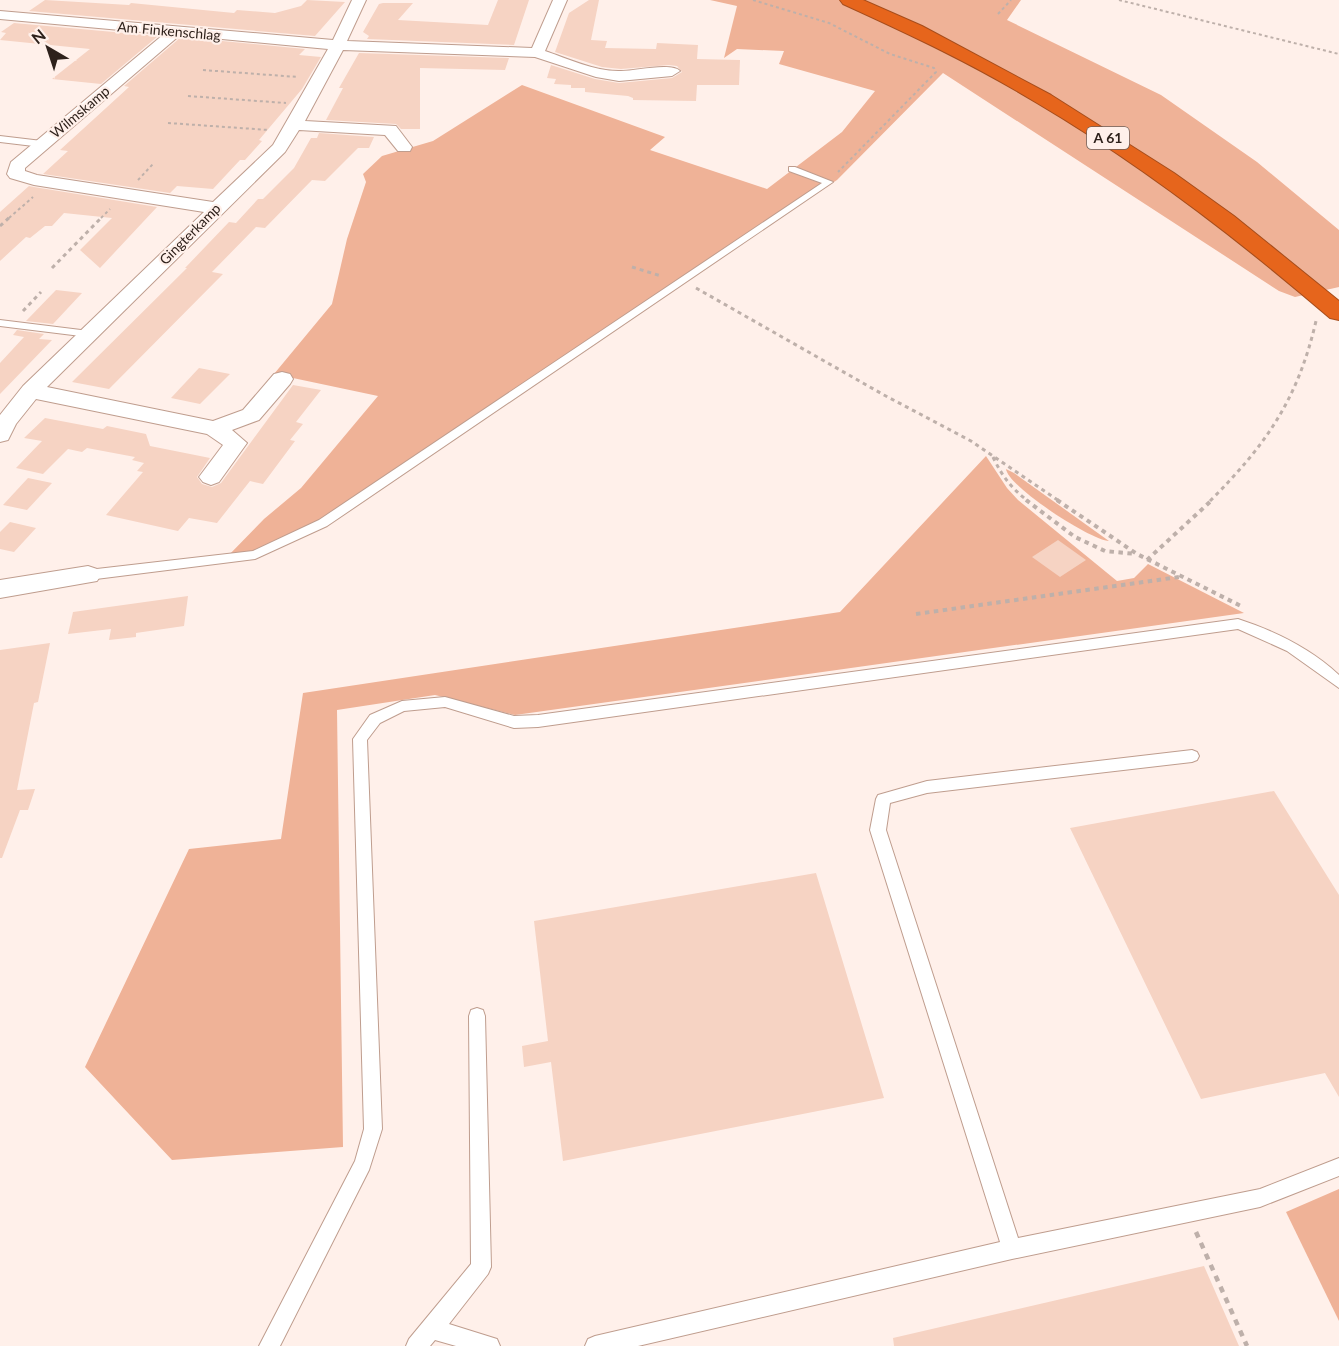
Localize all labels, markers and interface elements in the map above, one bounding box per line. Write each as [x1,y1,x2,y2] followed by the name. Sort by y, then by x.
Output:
[18,18,78,78] north arrow
[117,18,221,43] street label: Am Finkenschlag
[27,25,49,47] text: N
[47,82,113,141] street label: Wilmskamp
[1087,127,1129,149] road number: A 61
[156,199,224,268] street label: Gingterkamp

